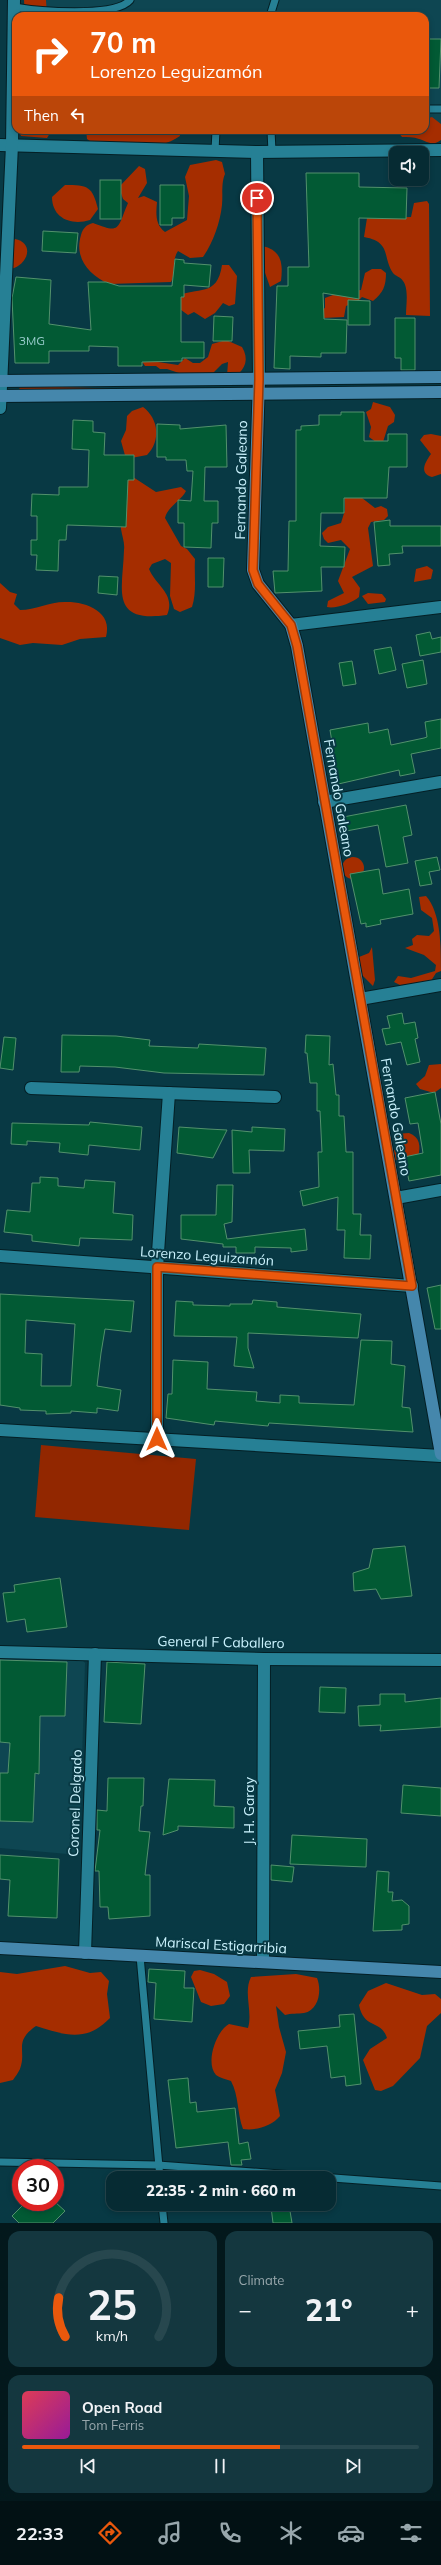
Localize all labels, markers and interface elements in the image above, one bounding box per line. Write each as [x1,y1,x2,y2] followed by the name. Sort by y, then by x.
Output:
[90,25,156,60] text: 70 m
[24,28,76,80] icon: right
[90,60,263,83] text: Lorenzo Leguizamón
[67,104,89,126] icon: left
[24,106,59,125] text: Then
[389,146,429,186] map controls
[389,146,429,186] button: sound
[240,181,274,215] pin
[246,187,268,209] icon: arrive
[19,333,45,348] house number: 3MG
[231,420,251,540] street label: Fernando Galeano
[320,738,358,858] street label: Fernando Galeano
[377,1057,415,1177] street label: Fernando Galeano
[139,1242,275,1270] street label: Lorenzo Leguizamón
[136,1418,178,1460] position arrow
[157,1632,285,1652] street label: General F Caballero
[64,1749,86,1857] street label: Coronel Delgado
[240,1776,258,1845] street label: J. H. Garay
[155,1933,287,1957] street label: Mariscal Estigarribia
[12,2159,64,2211] speed limit sign: 30
[146,2181,296,2200] text: 22:35 · 2 min · 660 m
[239,2272,284,2288] text: Climate
[87,2278,137,2330] text: 25
[305,2291,353,2329] text: 21°
[239,2296,252,2324] text: −
[406,2296,419,2324] text: +
[96,2327,128,2345] text: km/h
[82,2398,162,2417] text: Open Road
[82,2417,144,2433] text: Tom Ferris
[77,2455,99,2477] icon: previous
[209,2455,231,2477] icon: pause
[342,2455,364,2477] icon: next
[96,2519,124,2547] icon: directions
[156,2519,184,2547] icon: music
[216,2519,244,2547] icon: phone
[277,2519,305,2547] icon: climate
[337,2519,365,2547] icon: car
[397,2519,425,2547] icon: filters
[16,2522,64,2545] text: 22:33

